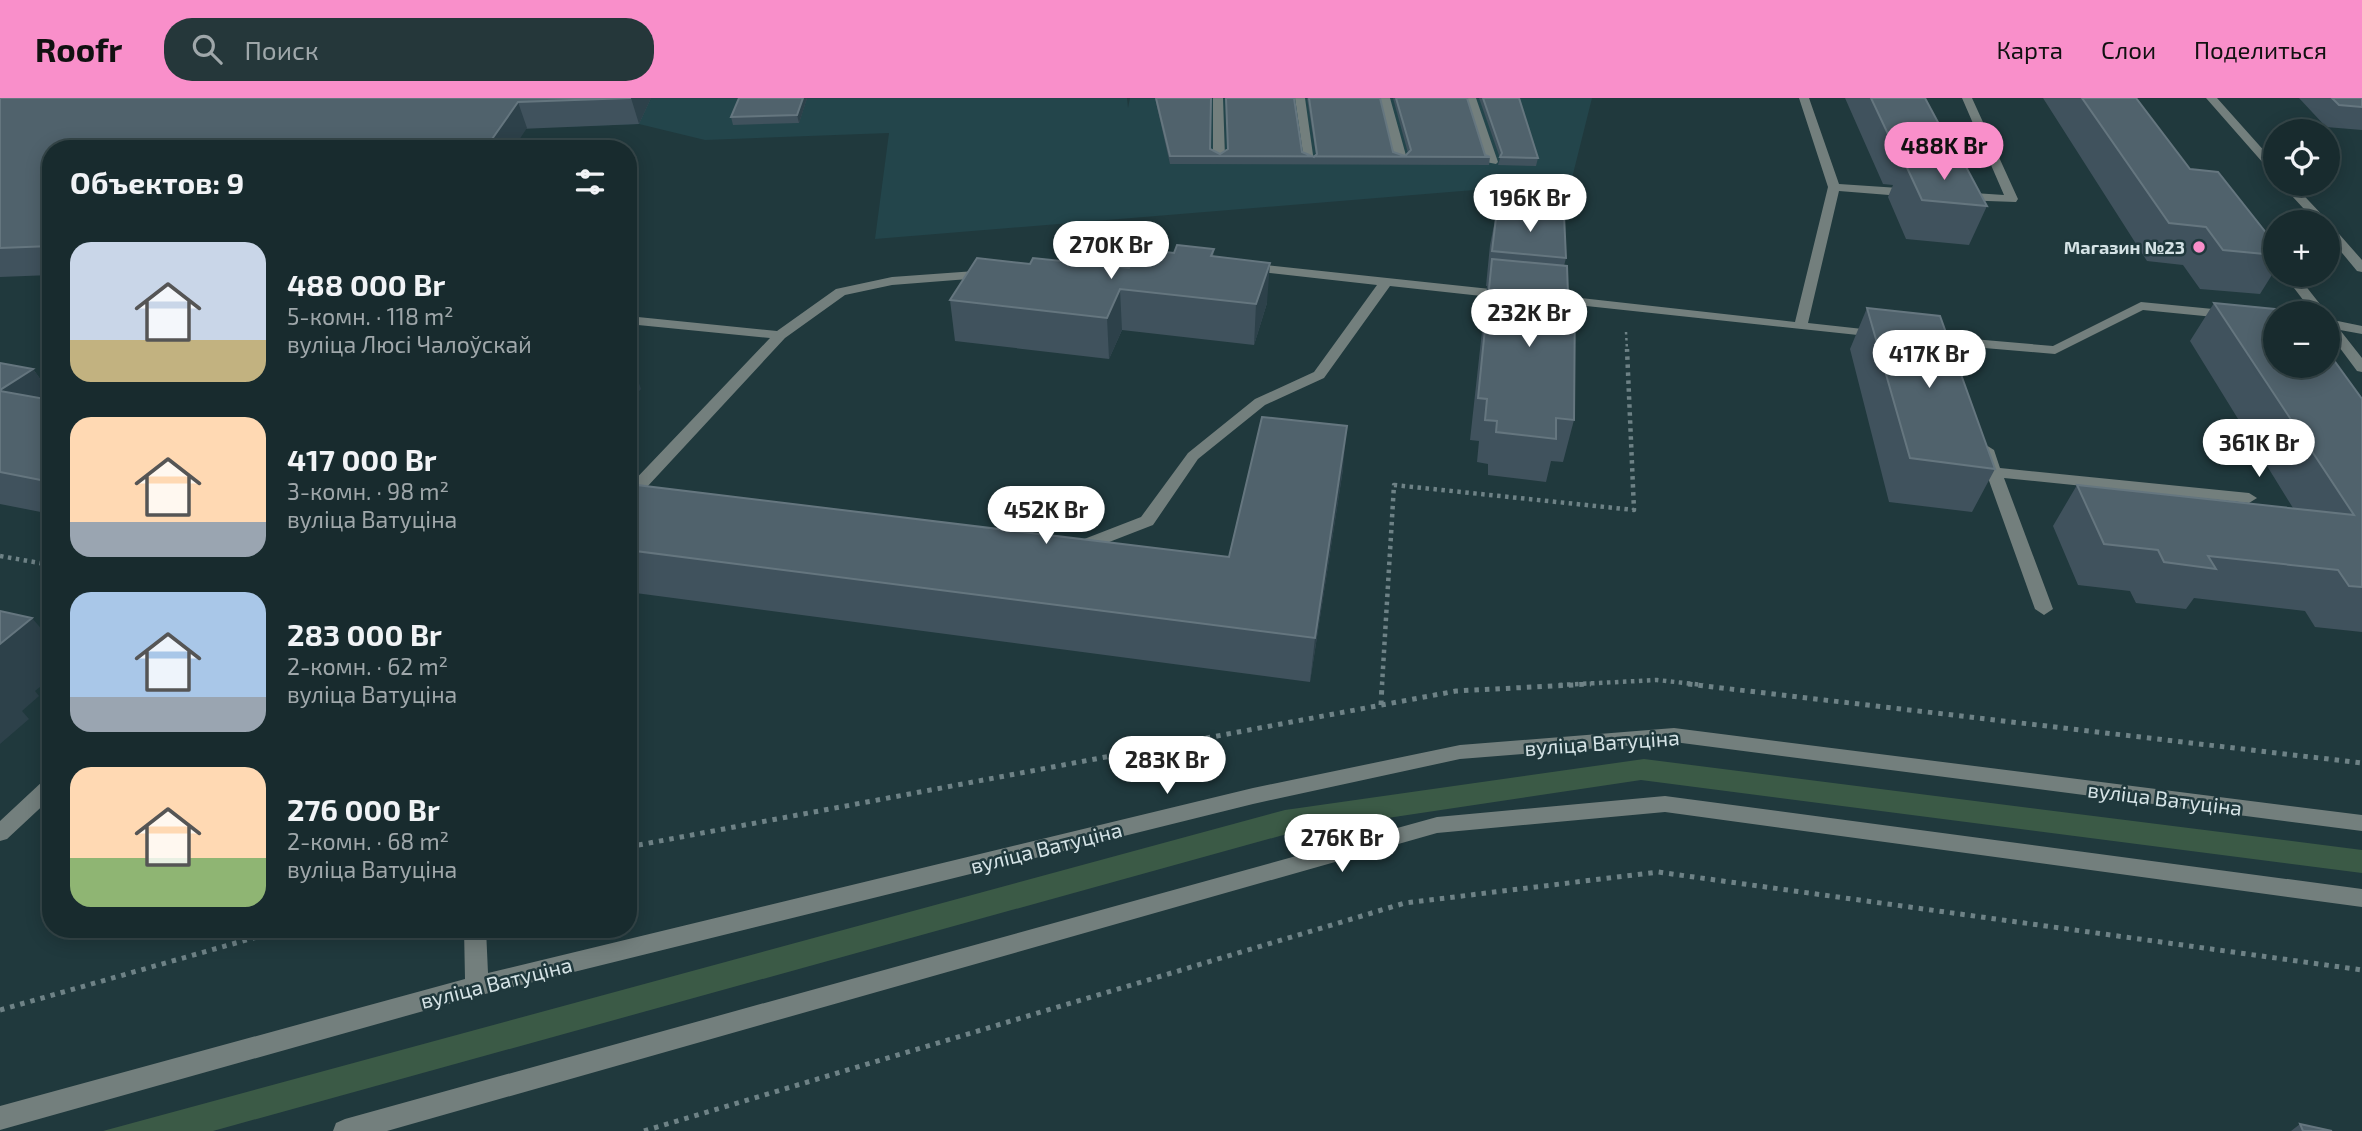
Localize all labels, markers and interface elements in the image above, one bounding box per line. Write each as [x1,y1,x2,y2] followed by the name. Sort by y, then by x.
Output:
[164,18,654,81] search box
[35,29,122,69] text: Roofr
[188,30,226,68] icon: search
[244,34,319,65] text: Поиск
[1996,35,2063,64] text: Карта
[2101,35,2156,64] text: Слои
[2194,35,2327,64] text: Поделиться
[2263,119,2340,378] map controls
[2263,119,2340,196] button: locate
[1879,122,2009,182] pin: 488K Br
[1900,131,1988,159] text: 488K Br
[571,163,609,201] icon: filters
[70,164,244,200] text: Объектов: 9
[1465,174,1595,234] pin: 196K Br
[1490,183,1570,211] text: 196K Br
[2263,210,2340,287] button: +
[1046,222,1176,281] pin: 270K Br
[1069,230,1153,258] text: 270K Br
[2064,236,2185,258] place label: Магазин №23
[2191,239,2207,255] marker: Магазин №23
[287,266,445,302] text: 488 000 Br
[126,270,210,354] icon: home
[1464,289,1594,349] pin: 232K Br
[1487,298,1571,326] text: 232K Br
[2263,301,2340,378] button: −
[287,302,454,330] text: 5-комн. · 118 m²
[287,330,532,358] text: вуліца Люсі Чалоўскай
[1864,330,1994,390] pin: 417K Br
[1889,339,1969,367] text: 417K Br
[2194,420,2324,479] pin: 361K Br
[2219,428,2299,456] text: 361K Br
[287,441,437,477] text: 417 000 Br
[126,445,210,529] icon: home
[287,477,449,505] text: 3-комн. · 98 m²
[981,486,1111,546] pin: 452K Br
[1004,495,1088,523] text: 452K Br
[287,505,457,533] text: вуліца Ватуціна
[287,616,442,652] text: 283 000 Br
[126,620,210,704] icon: home
[287,652,448,680] text: 2-комн. · 62 m²
[287,680,457,708] text: вуліца Ватуціна
[1524,724,1680,761] street label: вуліца Ватуціна
[1102,736,1232,796] pin: 283K Br
[1125,745,1209,773] text: 283K Br
[2086,776,2244,821] street label: вуліца Ватуціна
[287,791,440,827] text: 276 000 Br
[126,795,210,879] icon: home
[1277,814,1407,874] pin: 276K Br
[968,816,1125,879] street label: вуліца Ватуціна
[1301,823,1383,851] text: 276K Br
[287,827,449,855] text: 2-комн. · 68 m²
[287,855,457,883] text: вуліца Ватуціна
[418,951,575,1014] street label: вуліца Ватуціна

